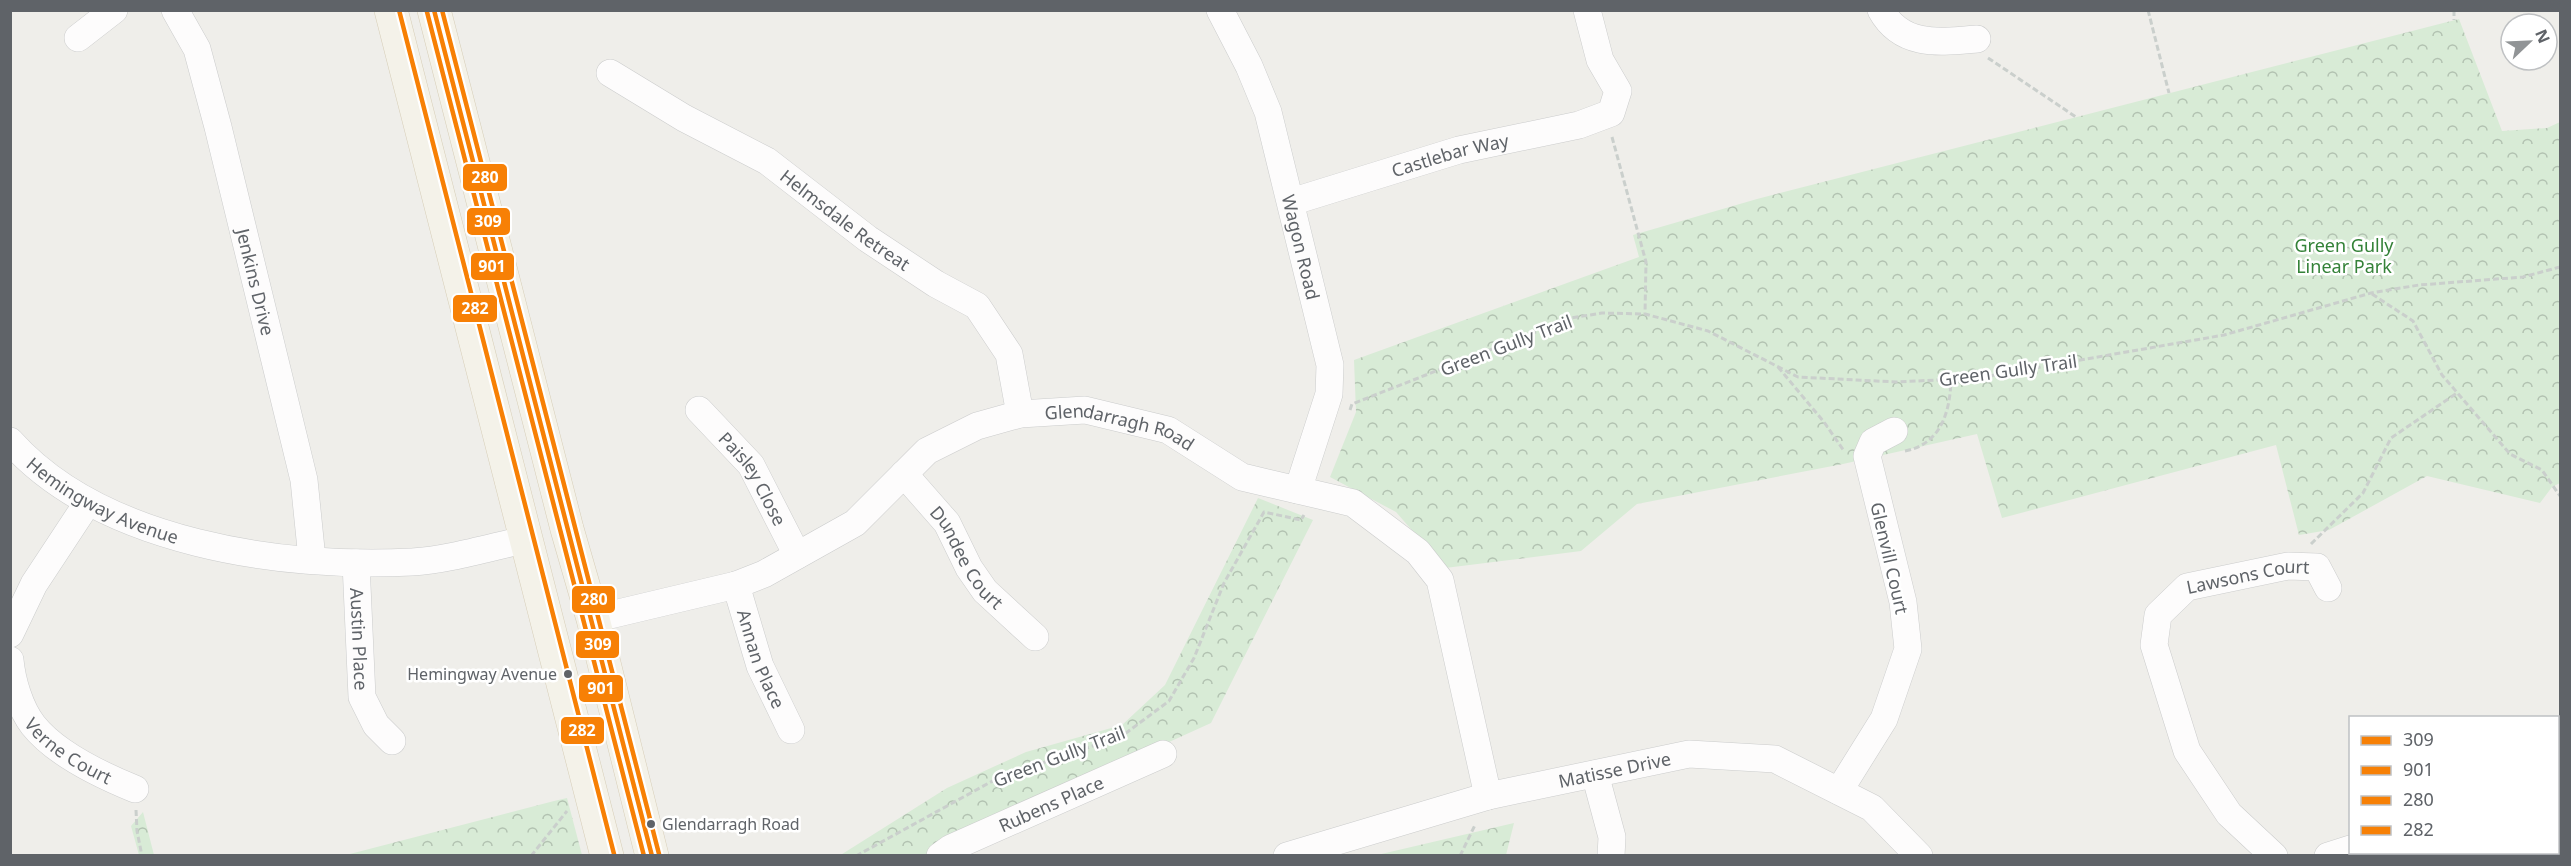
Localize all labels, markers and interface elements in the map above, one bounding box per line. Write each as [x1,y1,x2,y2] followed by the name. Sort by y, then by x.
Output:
[2499,12,2559,72] north arrow
[2530,26,2555,46] text: N
[1389,128,1512,182] street label: Castlebar Way
[462,163,508,192] line badge: 280
[775,164,915,276] street label: Helmsdale Retreat
[471,166,499,188] text: 280
[1277,192,1326,302] street label: Wagon Road
[466,207,511,236] line badge: 309
[474,210,502,232] text: 309
[231,224,280,338] street label: Jenkins Drive
[2295,233,2394,278] park label: Green Gully Linear Park
[470,252,515,281] line badge: 901
[478,255,506,277] text: 901
[452,294,498,323] line badge: 282
[461,297,489,319] text: 282
[1437,309,1575,381] street label: Green Gully Trail
[1937,348,2079,392] street label: Green Gully Trail
[1044,398,1199,456] street label: Glendarragh Road
[714,426,792,530] street label: Paisley Close
[22,452,181,549] street label: Hemingway Avenue
[925,500,1009,614] street label: Dundee Court
[1865,500,1915,617] street label: Glenvill Court
[2184,554,2310,599] street label: Lawsons Court
[571,585,616,614] line badge: 280
[345,587,374,691] street label: Austin Place
[580,588,608,610] text: 280
[732,606,791,712] street label: Annan Place
[575,630,620,659] line badge: 309
[584,633,612,655] text: 309
[407,663,557,685] place label: Hemingway Avenue
[562,668,574,680] marker: Hemingway Avenue
[578,674,624,703] line badge: 901
[587,677,615,699] text: 901
[20,713,116,789] street label: Verne Court
[560,716,605,745] line badge: 282
[2349,716,2559,854] legend
[568,719,596,741] text: 282
[990,720,1128,792] street label: Green Gully Trail
[2403,727,2434,751] text: 309
[1556,746,1673,793] street label: Matisse Drive
[2403,757,2434,781] text: 901
[995,770,1107,837] street label: Rubens Place
[2403,787,2434,811] text: 280
[662,813,800,835] place label: Glendarragh Road
[2403,817,2434,841] text: 282
[645,818,657,830] marker: Glendarragh Road

